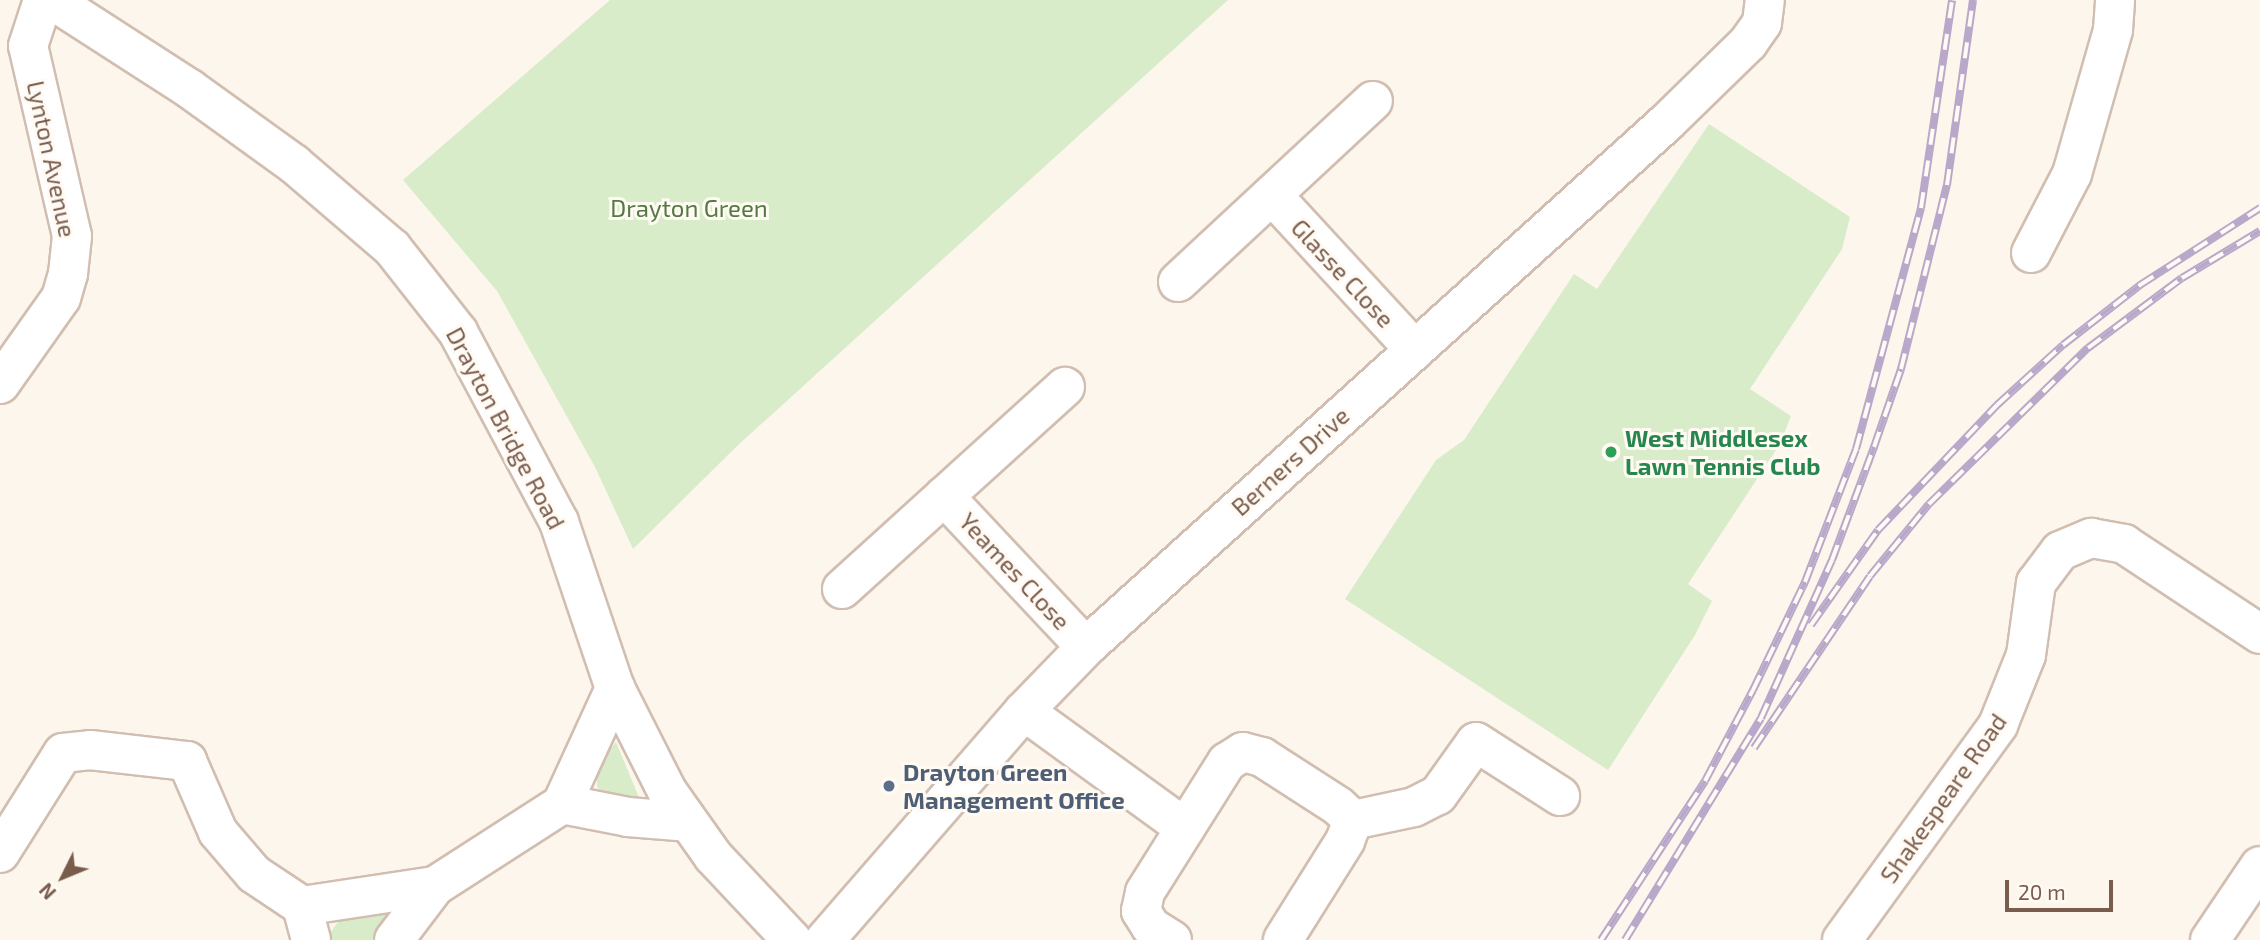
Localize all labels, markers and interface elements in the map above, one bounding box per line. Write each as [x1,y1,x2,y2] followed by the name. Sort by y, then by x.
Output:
[21,78,83,240] street label: Lynton Avenue
[610,194,768,222] park label: Drayton Green
[1286,213,1400,333] street label: Glasse Close
[441,322,571,534] street label: Drayton Bridge Road
[1225,401,1355,521] street label: Berners Drive
[1625,424,1821,480] place label: West Middlesex Lawn Tennis Club
[1603,444,1619,460] marker: West Middlesex Lawn Tennis Club
[954,507,1076,635] street label: Yeames Close
[1874,708,2012,888] street label: Shakespeare Road
[903,758,1125,814] place label: Drayton Green Management Office
[881,778,897,794] marker: Drayton Green Management Office
[28,842,98,912] north arrow
[2008,866,2116,910] scale bar
[34,879,60,905] text: N
[2018,879,2066,904] text: 20 m

